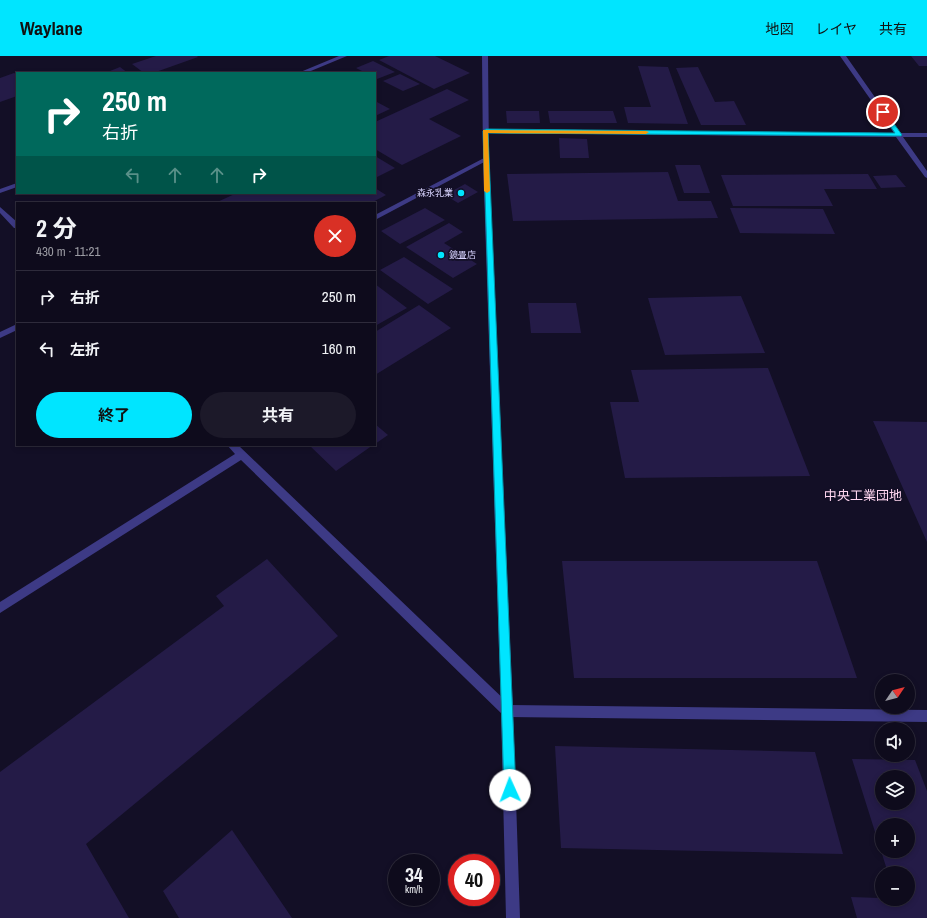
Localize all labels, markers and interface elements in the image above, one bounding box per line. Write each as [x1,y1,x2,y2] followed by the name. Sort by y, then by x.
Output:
[20,15,83,41] text: Waylane
[765,20,793,38] text: 地図
[815,20,857,38] text: レイヤ
[879,20,907,38] text: 共有
[102,82,167,120] text: 250 m
[36,88,88,140] icon: right
[866,95,900,129] pin
[872,101,894,123] icon: arrive
[102,120,138,145] text: 右折
[122,164,144,186] icon: left
[164,164,186,186] icon: ahead
[206,164,228,186] icon: ahead
[248,164,270,186] icon: right
[417,187,453,199] place label: 森永乳業
[456,188,466,198] marker: 森永乳業
[36,212,76,244] text: 2 分
[314,215,356,257] button: close
[36,243,100,260] text: 430 m · 11:21
[449,249,476,261] place label: 鏡畳店
[436,250,446,260] marker: 鏡畳店
[36,286,58,308] icon: right
[322,286,356,307] text: 250 m
[70,287,100,308] text: 右折
[36,338,58,360] icon: left
[322,338,356,359] text: 160 m
[70,339,100,360] text: 左折
[36,392,192,438] button: 終了
[200,392,356,438] button: 共有
[824,487,902,504] district label: 中央工業団地
[875,674,915,714] north arrow
[875,674,915,906] map controls
[875,722,915,762] button: sound
[489,769,531,811] position arrow
[875,770,915,810] button: layers
[875,818,915,858] button: +
[448,854,500,906] speed limit sign: 40
[405,861,423,888] text: 34
[875,866,915,906] button: −
[405,883,423,896] text: km/h

